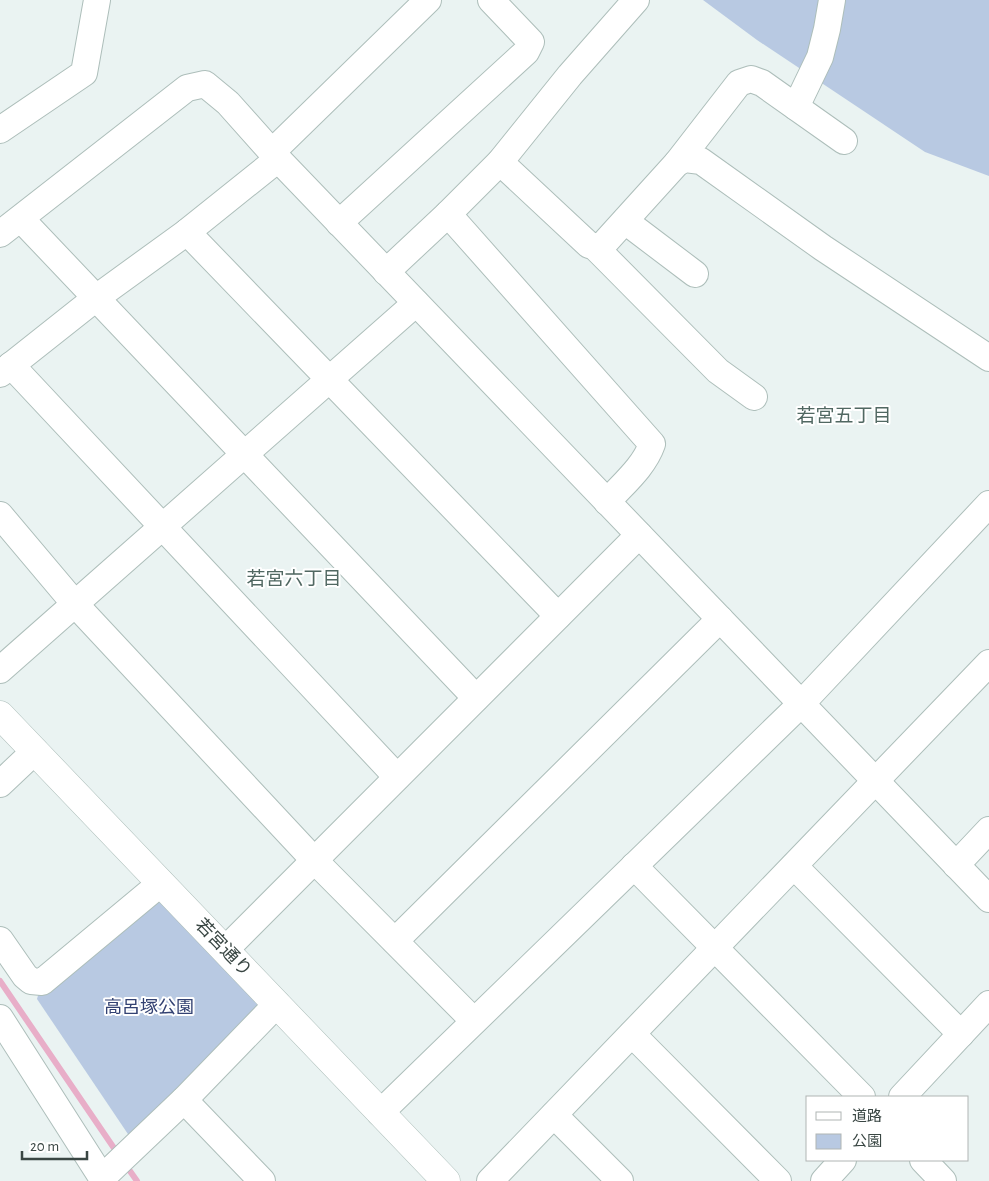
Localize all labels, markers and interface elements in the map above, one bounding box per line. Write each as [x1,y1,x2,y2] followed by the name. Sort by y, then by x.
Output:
[796,406,892,426] district label: 若宮五丁目
[246,568,342,589] district label: 若宮六丁目
[192,915,255,980] street label: 若宮通り
[104,998,194,1017] park label: 高呂塚公園
[806,1096,969,1161] legend
[852,1108,882,1124] text: 道路
[22,1128,88,1160] scale bar
[852,1133,882,1149] text: 公園
[30,1139,59,1154] text: 20 m

